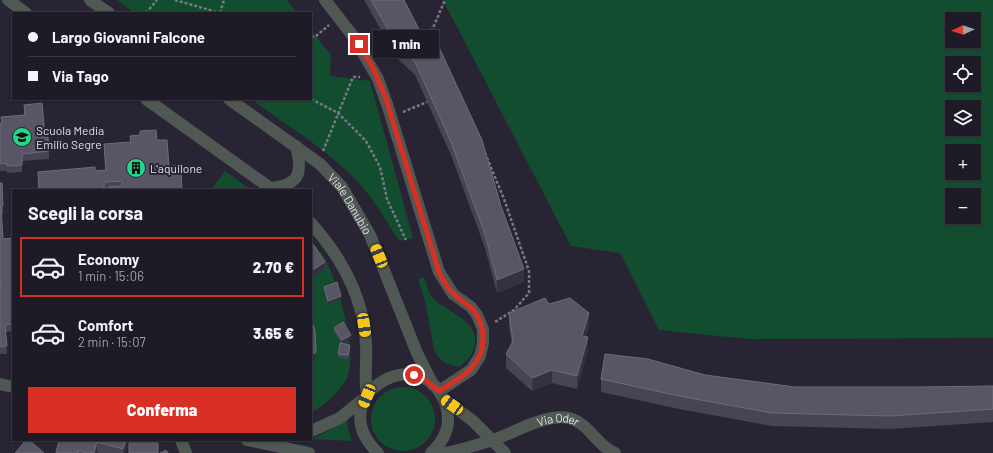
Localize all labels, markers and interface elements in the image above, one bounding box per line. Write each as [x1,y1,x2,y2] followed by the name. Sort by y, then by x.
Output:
[945,12,981,48] north arrow
[945,12,981,224] map controls
[52,28,205,46] text: Largo Giovanni Falcone
[373,30,439,58] callout: 1 min
[350,35,368,53] route end
[392,36,420,52] text: 1 min
[945,56,981,92] button: locate
[52,67,109,85] text: Via Tago
[945,100,981,136] button: layers
[36,123,104,151] place label: Scuola Media Emilio Segre
[11,126,33,148] school or university icon: Scuola Media Emilio Segre
[945,144,981,180] button: +
[125,157,147,179] building icon: L'aquilone
[150,161,202,175] place label: L'aquilone
[325,170,375,237] street label: Viale Danubio
[945,188,981,224] button: −
[28,202,143,224] text: Scegli la corsa
[369,243,389,269] car
[30,249,66,285] icon: car
[78,250,139,268] text: Economy
[253,258,294,276] text: 2.70 €
[78,268,144,284] text: 1 min · 15:06
[356,312,372,338] car
[30,315,66,351] icon: car
[78,316,133,334] text: Comfort
[253,324,294,342] text: 3.65 €
[78,334,146,350] text: 2 min · 15:07
[405,366,423,384] route start
[357,383,377,409] car
[28,387,296,433] button: Conferma
[439,393,465,417] car
[535,410,583,429] street label: Via Oder

